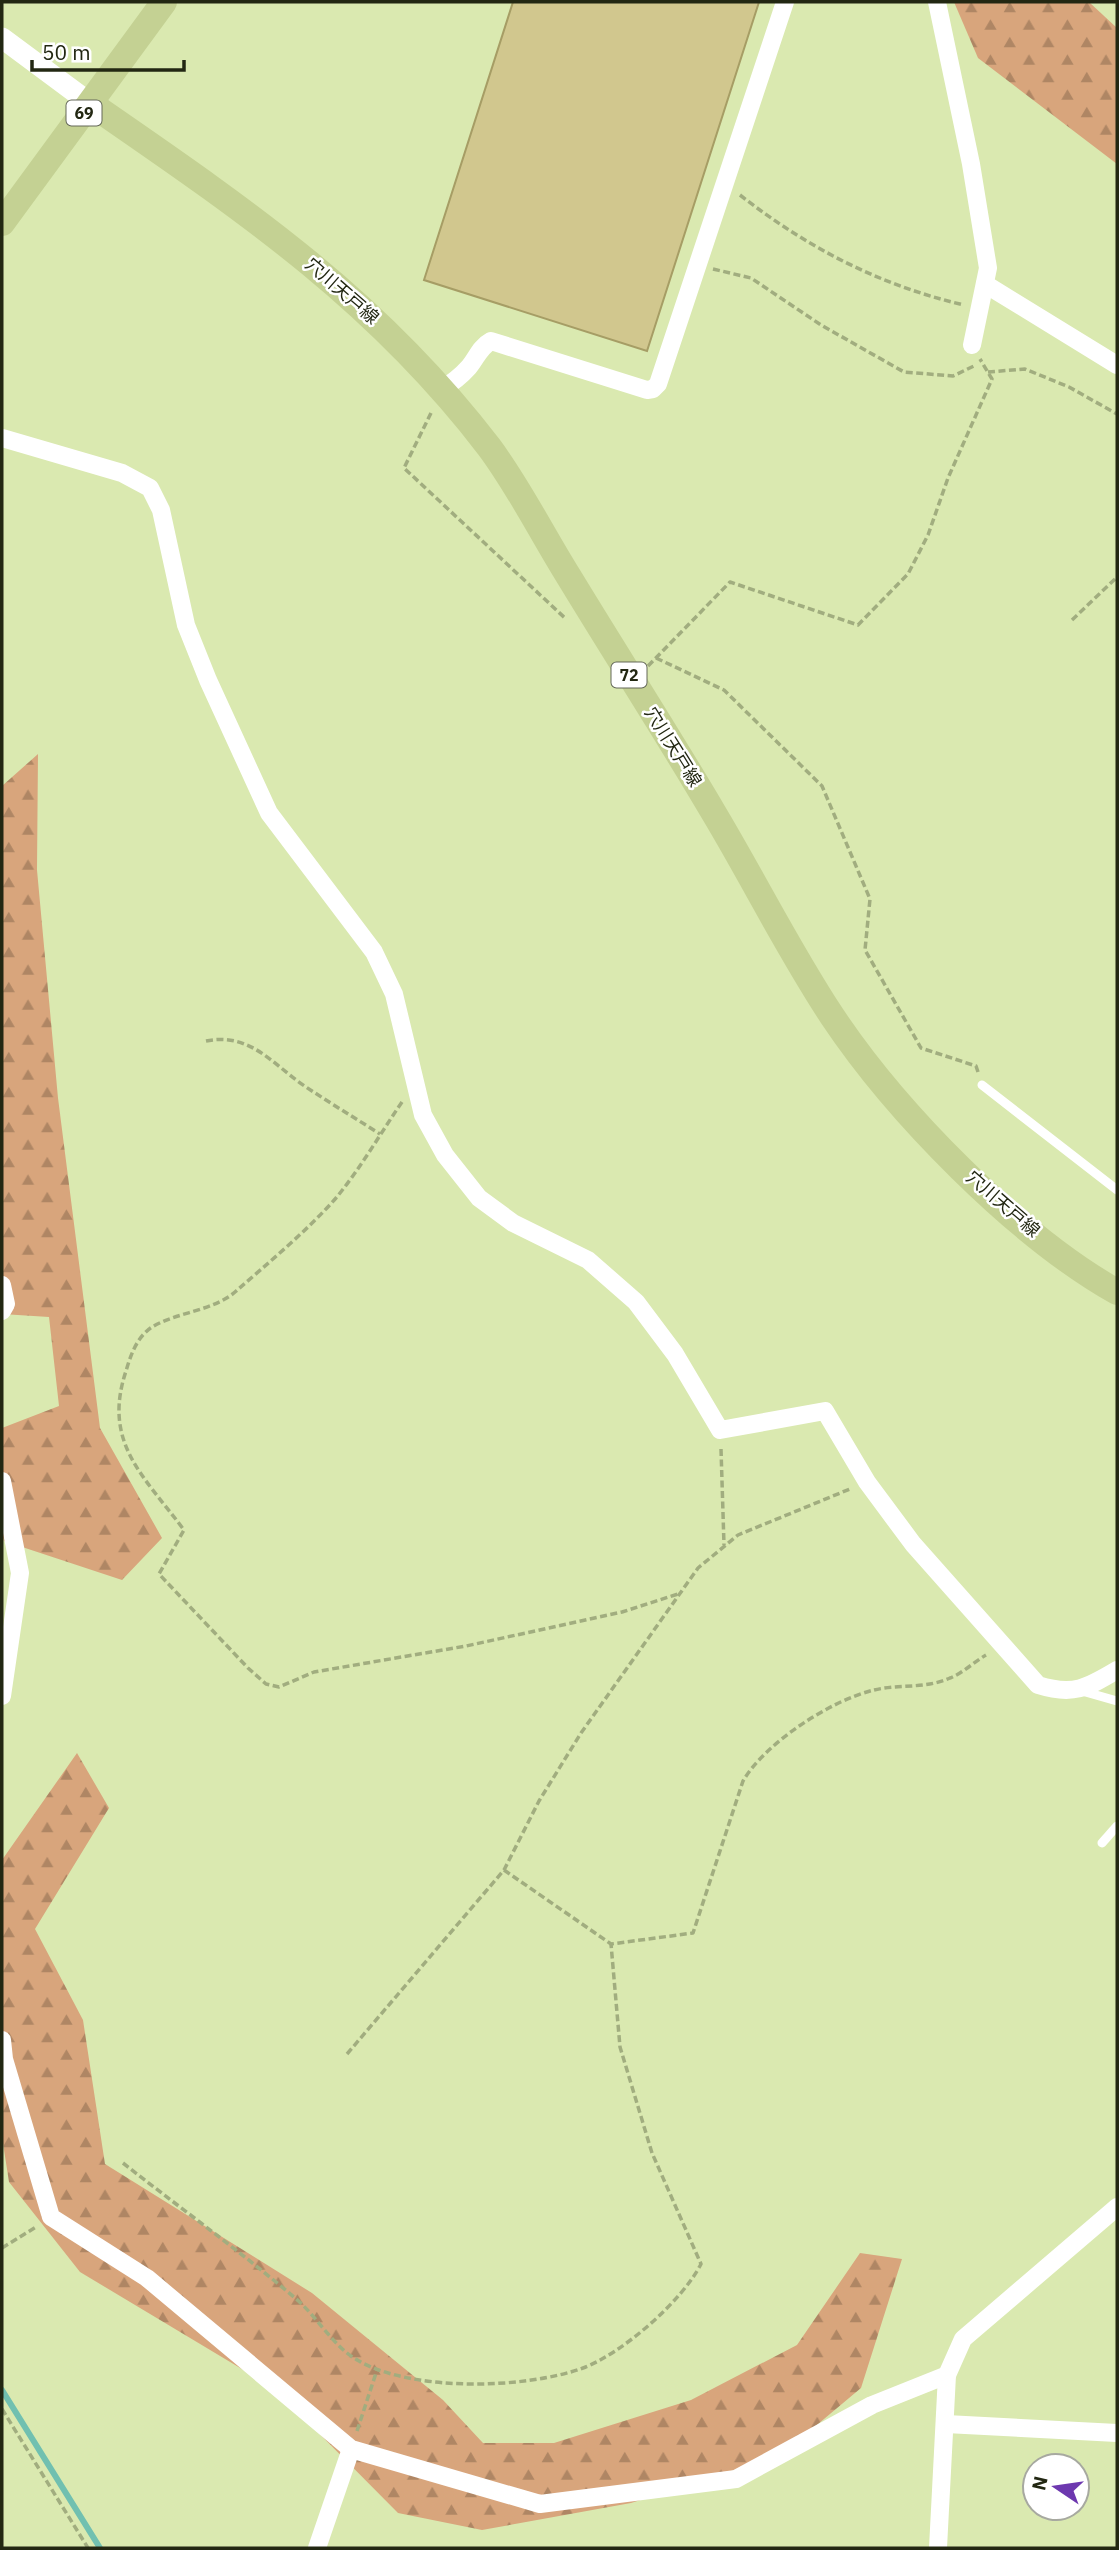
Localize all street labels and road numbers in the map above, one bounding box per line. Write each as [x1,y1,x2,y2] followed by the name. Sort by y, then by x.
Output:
[66,100,102,125] road number: 69
[301,252,384,329] street label: 穴川天戸線
[612,662,646,688] road number: 72
[640,702,707,791] street label: 穴川天戸線
[962,1165,1045,1242] street label: 穴川天戸線

